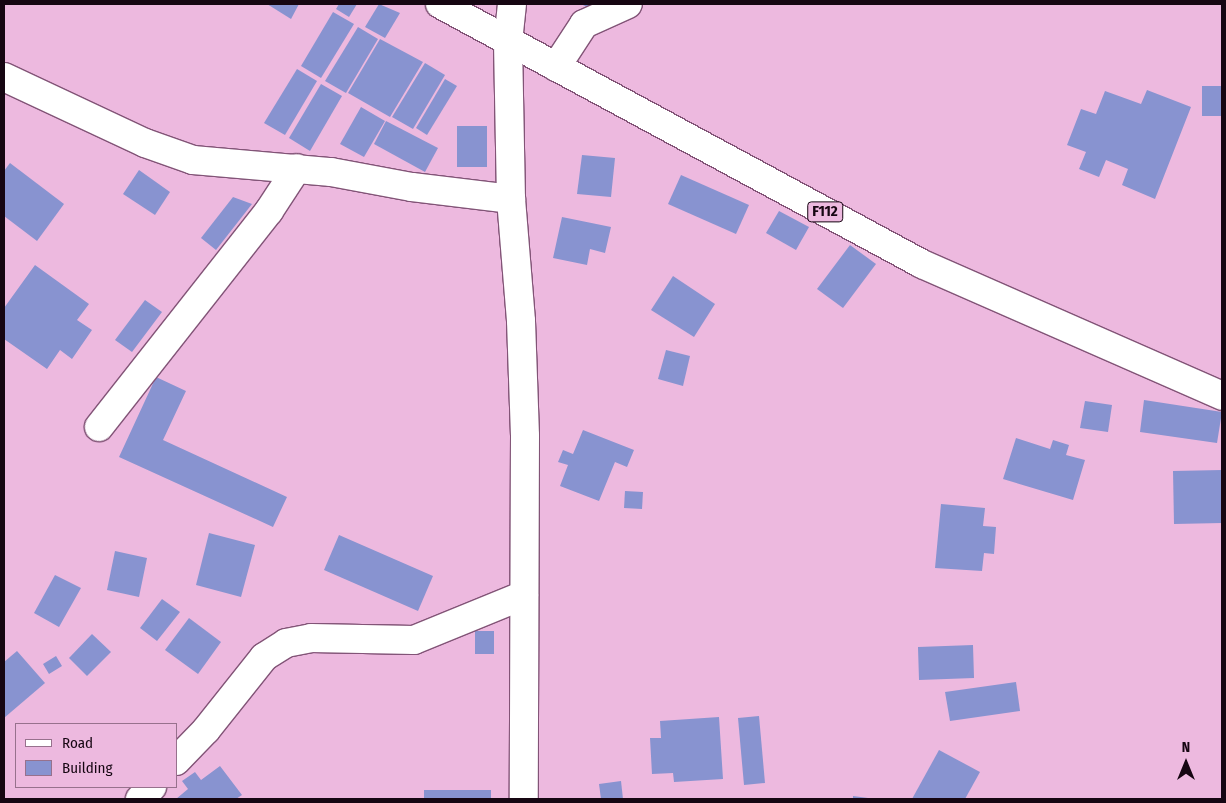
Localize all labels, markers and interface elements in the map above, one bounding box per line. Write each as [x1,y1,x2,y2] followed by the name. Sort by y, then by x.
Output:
[806,200,844,224] road number: F112
[15,723,178,788] legend
[62,734,93,752] text: Road
[1161,738,1211,788] north arrow
[1182,739,1190,756] text: N
[62,759,113,777] text: Building

